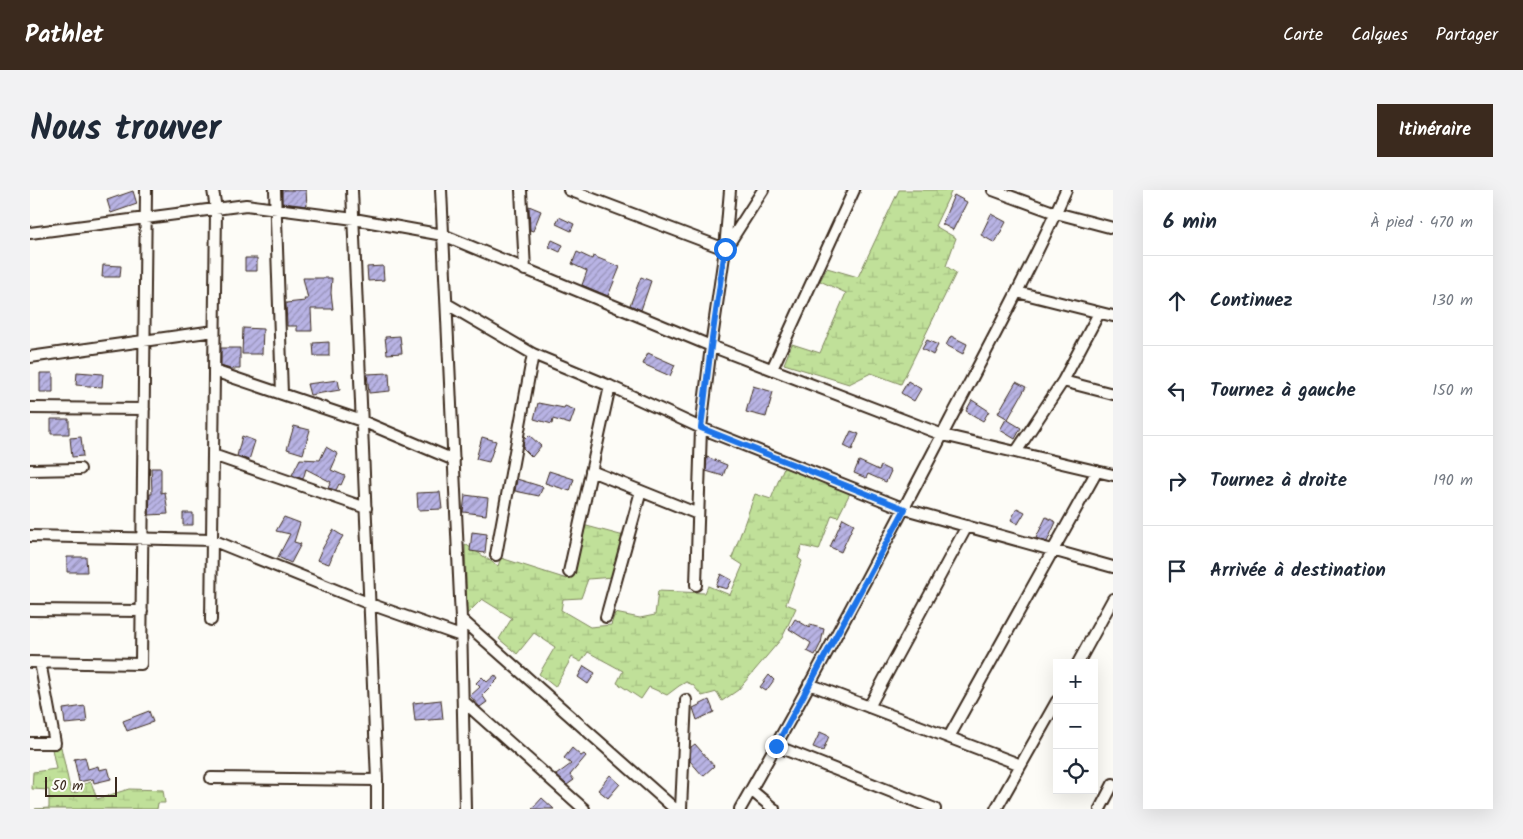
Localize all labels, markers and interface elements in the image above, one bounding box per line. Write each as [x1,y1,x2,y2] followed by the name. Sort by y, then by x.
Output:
[25,16,104,55] text: Pathlet
[1283,21,1323,50] text: Carte
[1351,21,1408,50] text: Calques
[1436,21,1498,50] text: Partager
[30,102,221,158] text: Nous trouver
[1377,104,1493,157] button: Itinéraire
[1163,206,1217,239] text: 6 min
[1370,210,1473,235] text: À pied · 470 m
[714,238,737,261] route start
[1210,286,1293,316] text: Continuez
[1163,287,1191,315] icon: ahead
[1432,288,1473,313] text: 130 m
[1210,376,1356,406] text: Tournez à gauche
[1163,377,1191,405] icon: left
[1432,378,1473,403] text: 150 m
[1210,466,1347,496] text: Tournez à droite
[1163,467,1191,495] icon: right
[1433,468,1473,493] text: 190 m
[1210,556,1386,586] text: Arrivée à destination
[1163,557,1191,585] icon: arrive
[1053,659,1098,794] map controls
[1053,659,1098,704] button: +
[1053,704,1098,749] button: −
[765,735,788,758] route end
[1053,749,1098,794] button: locate
[45,774,118,797] scale bar
[52,775,83,797] text: 50 m

